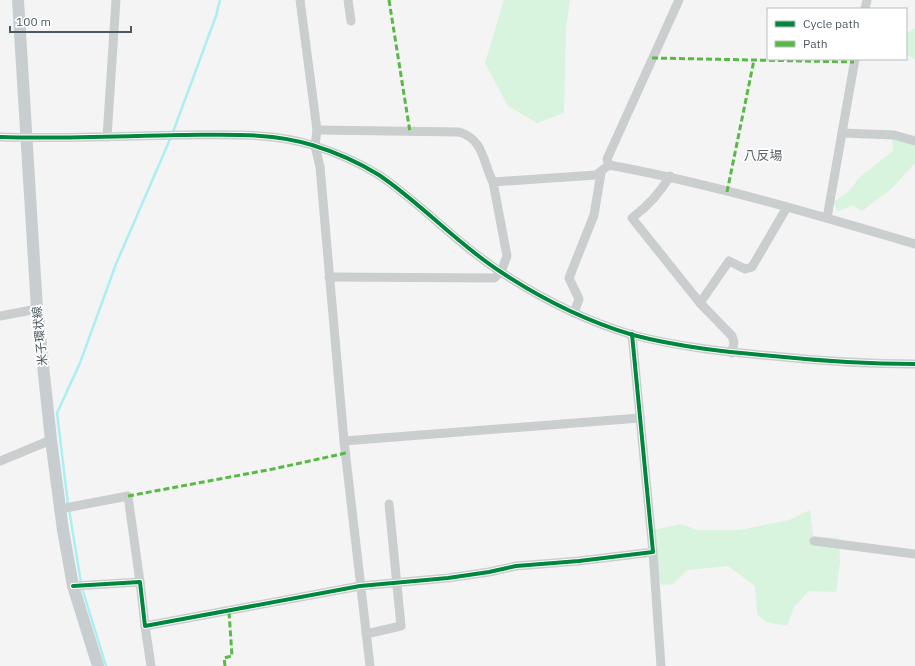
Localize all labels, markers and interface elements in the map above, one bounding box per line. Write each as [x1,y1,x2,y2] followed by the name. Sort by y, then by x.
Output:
[10,8,131,34] scale bar
[767,8,907,60] legend
[16,14,51,29] text: 100 m
[803,16,860,31] text: Cycle path
[803,36,828,51] text: Path
[743,147,783,164] district label: 八反場
[29,305,50,367] street label: 米子環状線

